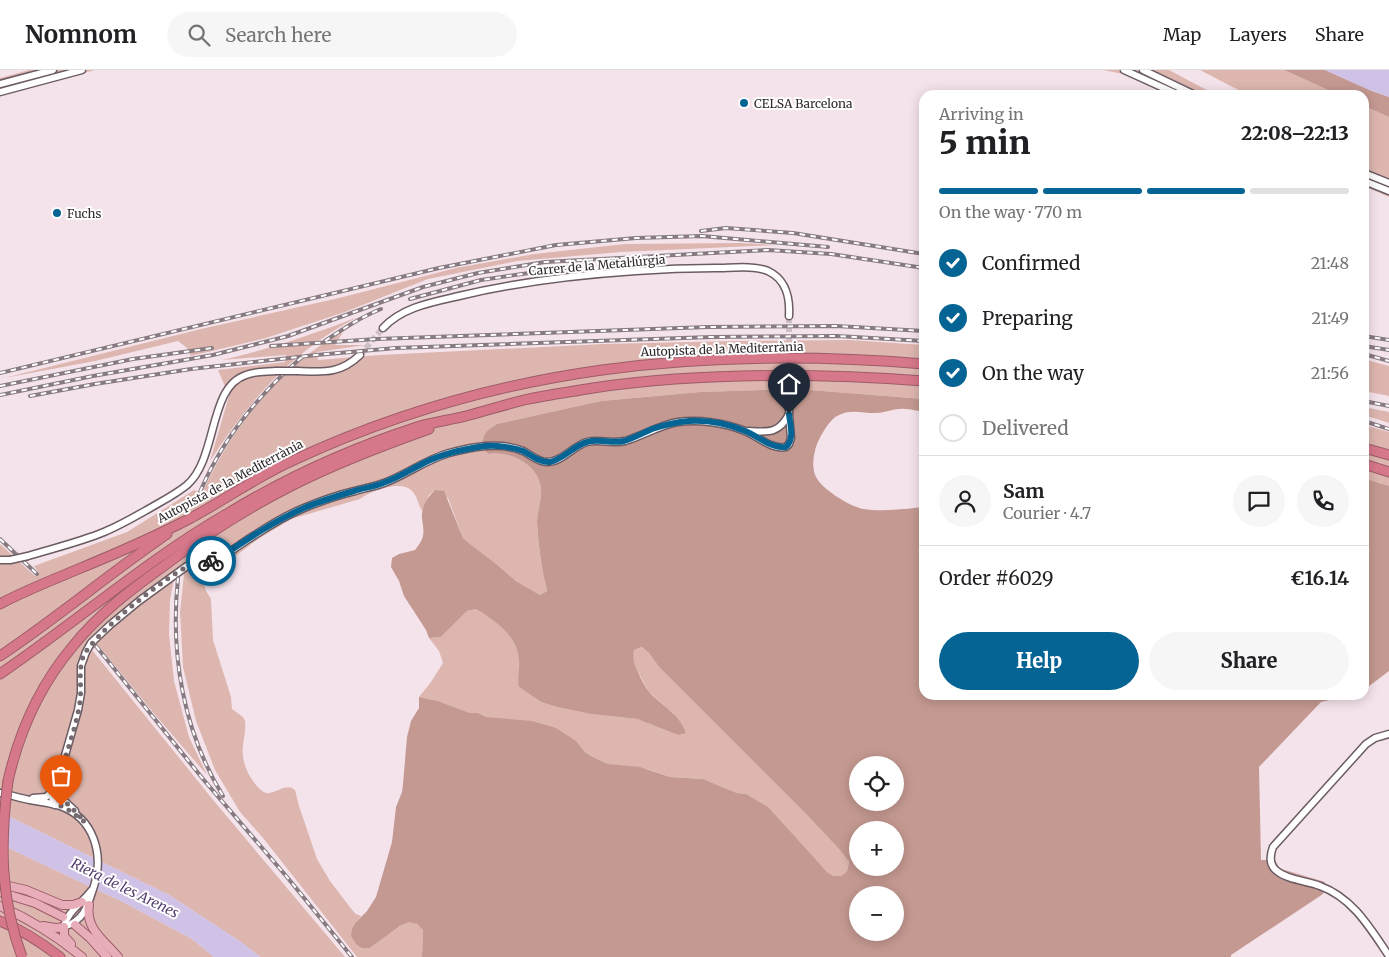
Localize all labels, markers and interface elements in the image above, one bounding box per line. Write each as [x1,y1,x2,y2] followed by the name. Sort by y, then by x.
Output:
[167,12,517,57] search box
[25,19,137,50] text: Nomnom
[185,21,213,49] icon: search
[225,23,331,47] text: Search here
[1163,23,1201,46] text: Map
[1229,23,1287,46] text: Layers
[1315,23,1364,46] text: Share
[754,96,853,111] place label: CELSA Barcelona
[738,97,750,109] marker: CELSA Barcelona
[939,104,1024,124] text: Arriving in
[1241,121,1349,145] text: 22:08–22:13
[939,123,1030,163] text: 5 min
[939,202,1082,222] text: On the way · 770 m
[67,206,101,221] place label: Fuchs
[51,207,63,219] marker: Fuchs
[939,249,967,277] icon: check
[982,251,1080,275] text: Confirmed
[528,252,667,278] street label: Carrer de la Metal·lúrgia
[1311,253,1349,273] text: 21:48
[939,304,967,332] icon: check
[982,306,1073,330] text: Preparing
[1311,308,1349,328] text: 21:49
[639,339,804,359] street label: Autopista de la Mediterrània
[939,359,967,387] icon: check
[982,361,1084,385] text: On the way
[768,363,810,414] pin
[1311,363,1349,383] text: 21:56
[775,370,803,398] icon: home
[982,416,1069,440] text: Delivered
[154,436,306,526] street label: Autopista de la Mediterrània
[939,475,991,527] button: person
[1233,475,1285,527] button: chat
[1297,475,1349,527] button: phone
[1003,479,1044,503] text: Sam
[1003,503,1091,523] text: Courier · 4.7
[186,536,236,586] courier
[197,547,225,575] icon: bike
[939,566,1054,590] text: Order #6029
[1290,566,1349,590] text: €16.14
[939,632,1139,690] button: Help
[1149,632,1349,690] button: Share
[40,755,82,806] pin
[849,756,904,941] map controls
[849,756,904,811] button: locate
[47,762,75,790] icon: bag
[849,821,904,876] button: +
[68,854,182,922] water label: Riera de les Arenes
[849,886,904,941] button: −

